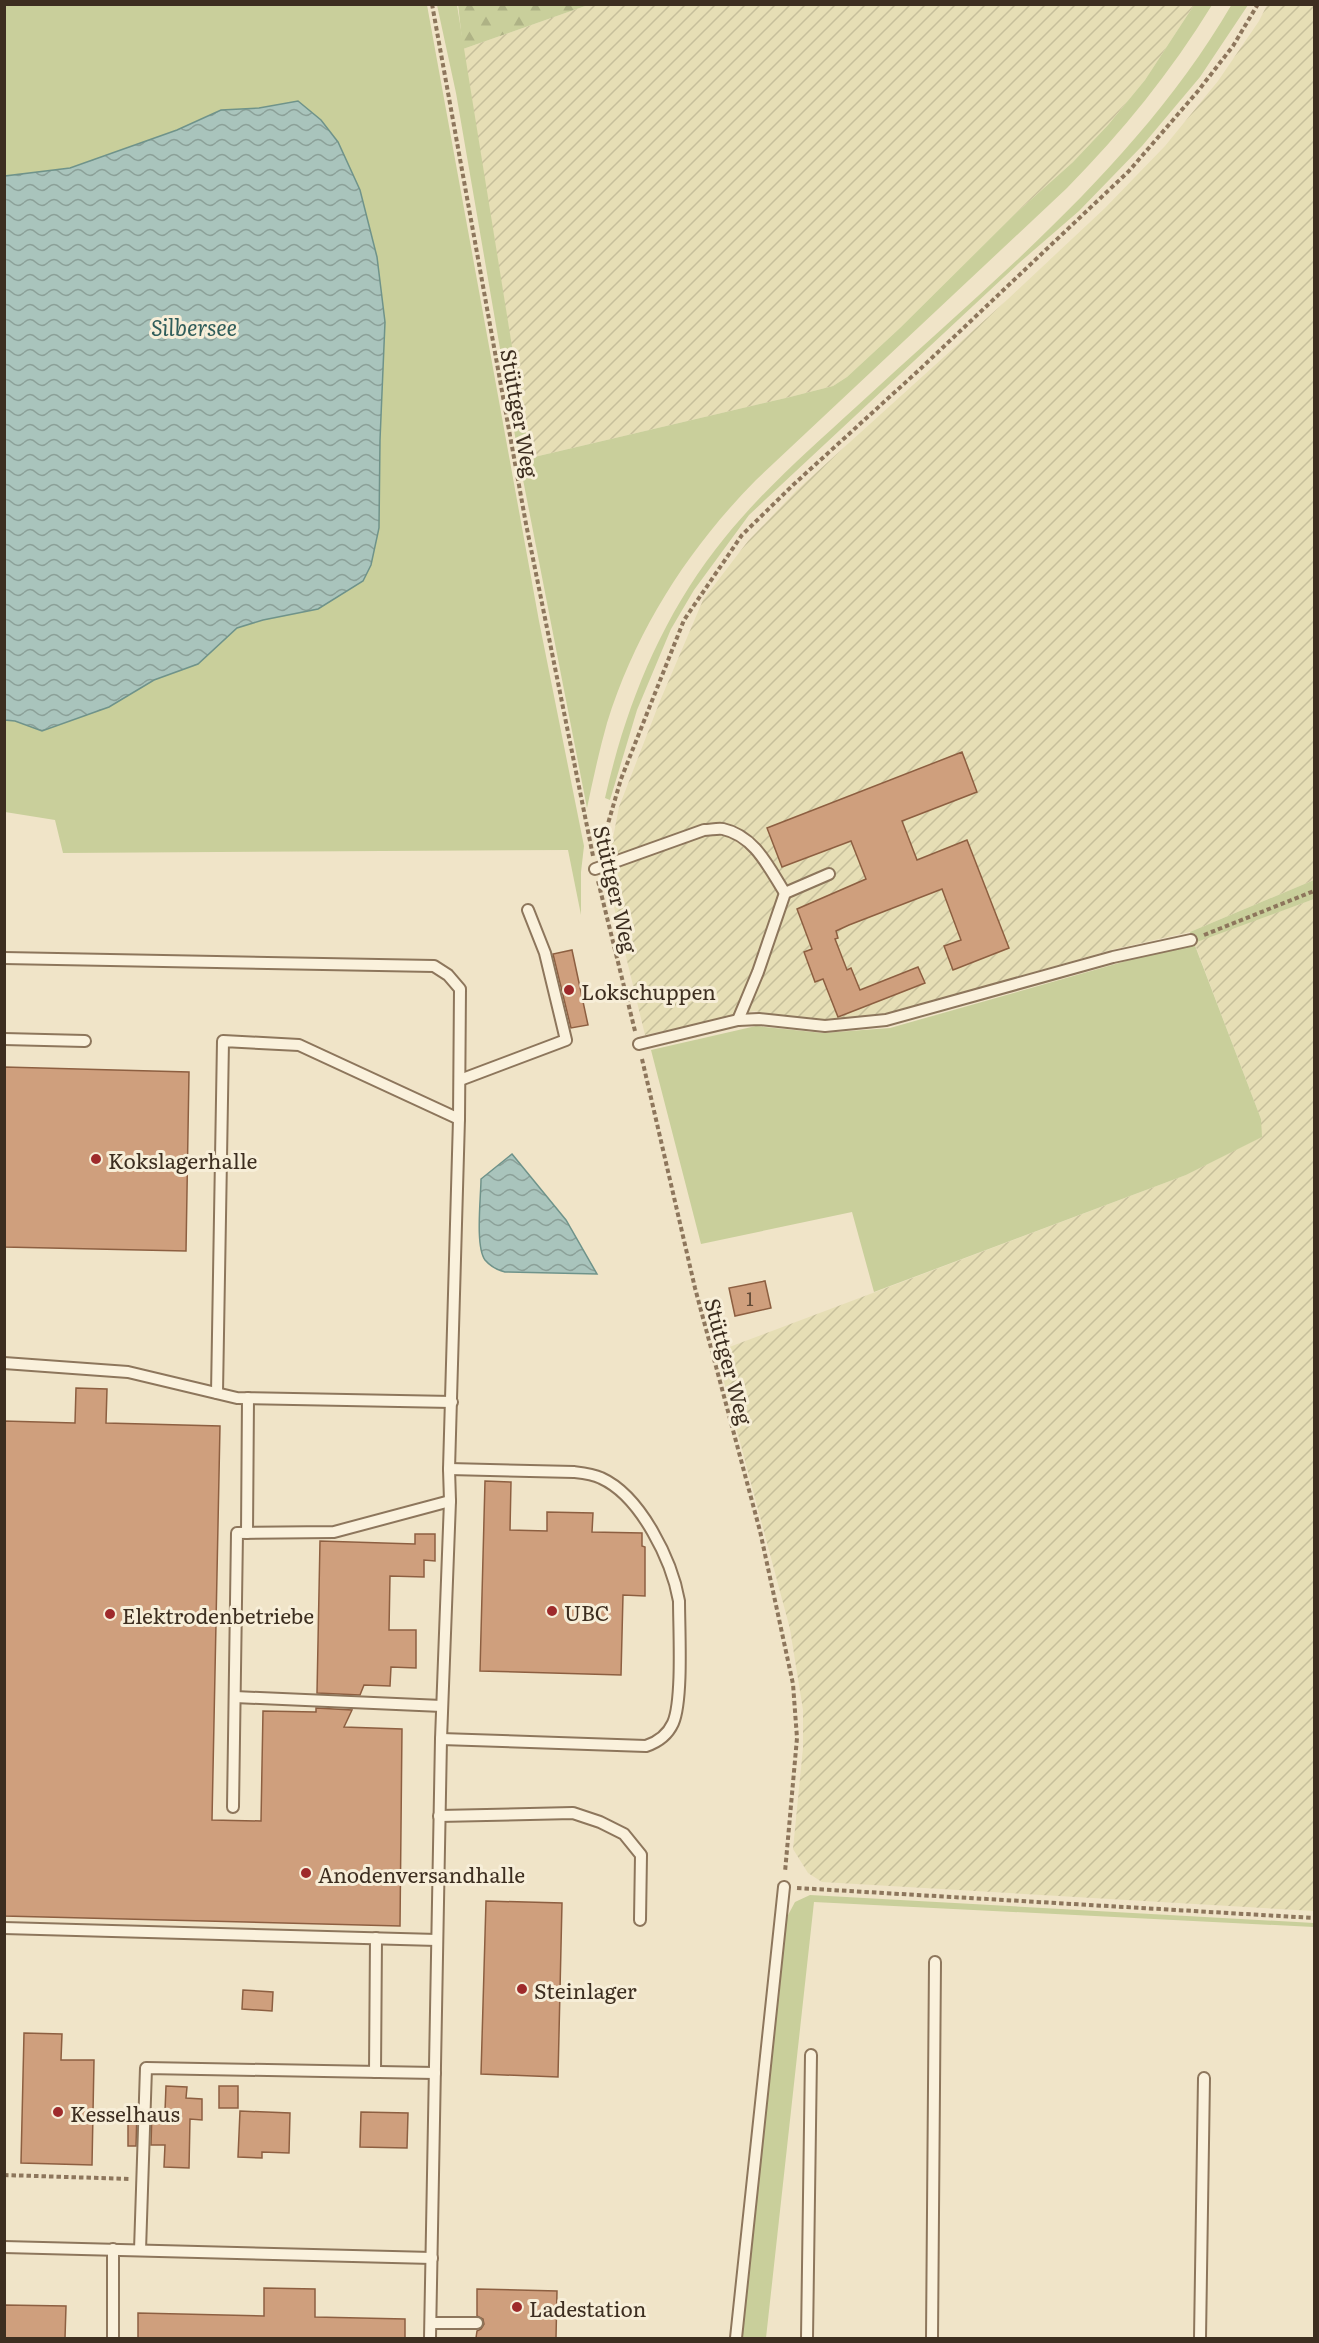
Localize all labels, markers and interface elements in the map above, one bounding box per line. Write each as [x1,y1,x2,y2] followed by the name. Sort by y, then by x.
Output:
[151,310,237,343] water label: Silbersee
[494,346,548,480] street label: Stüttger Weg
[587,822,647,956] street label: Stüttger Weg
[581,975,716,1006] place label: Lokschuppen
[562,983,576,997] marker: Lokschuppen
[108,1144,258,1175] place label: Kokslagerhalle
[89,1152,103,1166] marker: Kokslagerhalle
[746,1285,754,1312] house number: 1
[698,1294,762,1428] street label: Stüttger Weg
[564,1596,610,1627] place label: UBC
[122,1599,314,1630] place label: Elektrodenbetriebe
[545,1604,559,1618] marker: UBC
[103,1607,117,1621] marker: Elektrodenbetriebe
[318,1858,525,1889] place label: Anodenversandhalle
[299,1866,313,1880] marker: Anodenversandhalle
[534,1974,637,2005] place label: Steinlager
[515,1982,529,1996] marker: Steinlager
[70,2097,180,2128] place label: Kesselhaus
[51,2105,65,2119] marker: Kesselhaus
[529,2292,647,2323] place label: Ladestation
[510,2300,524,2314] marker: Ladestation

